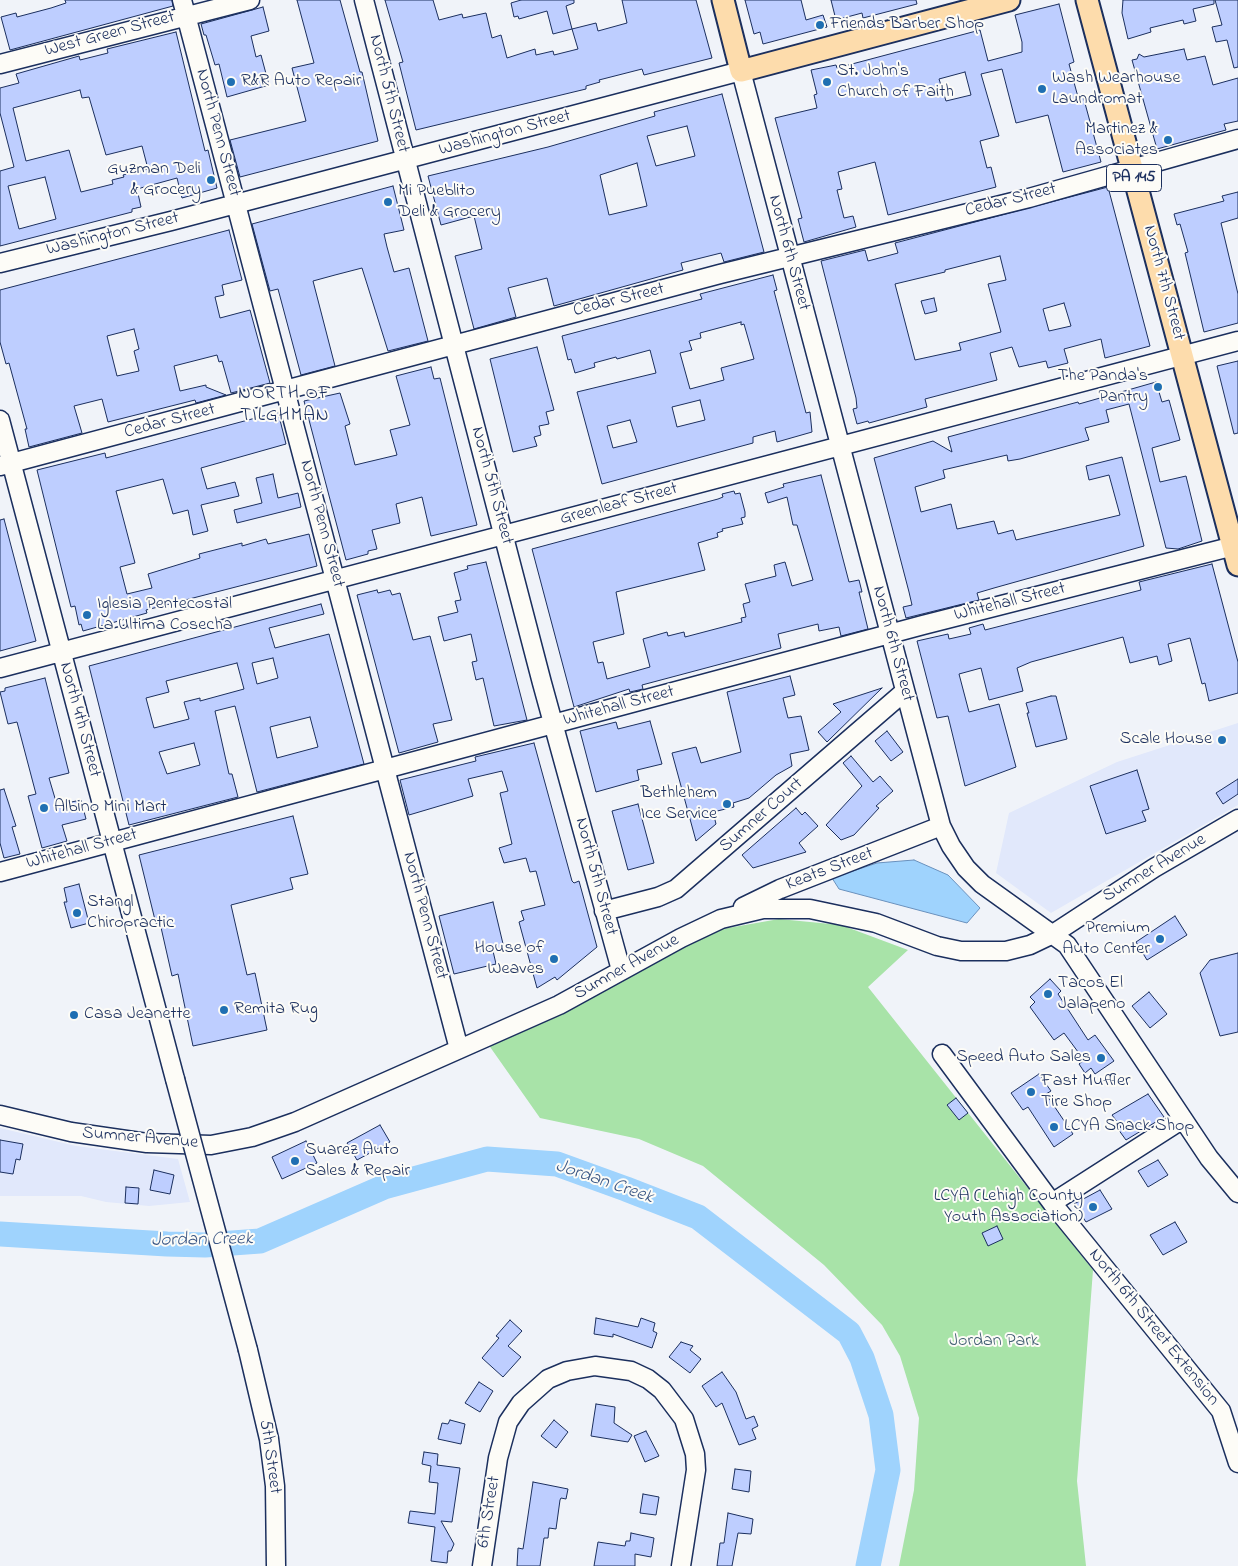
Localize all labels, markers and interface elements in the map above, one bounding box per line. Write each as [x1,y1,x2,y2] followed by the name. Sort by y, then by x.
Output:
[43,7,177,63] street label: West Green Street
[830,14,984,36] place label: Friends Barber Shop
[814,19,826,31] marker: Friends Barber Shop
[363,33,413,155] street label: North 5th Street
[837,61,954,104] place label: St. John's Church of Faith
[190,67,244,199] street label: North Penn Street
[1052,68,1181,110] place label: Wash Wearhouse Laundromat
[241,71,361,93] place label: R&R Auto Repair
[225,76,237,88] marker: R&R Auto Repair
[821,76,833,88] marker: St. John's Church of Faith
[1036,83,1048,95] marker: Wash Wearhouse Laundromat
[437,106,573,162] street label: Washington Street
[1075,119,1158,162] place label: Martinez & Associates
[1162,134,1174,146] marker: Martinez & Associates
[107,159,201,202] place label: Guzman Deli & Grocery
[1106,164,1162,192] road number: PA 145
[205,174,217,186] marker: Guzman Deli & Grocery
[963,179,1059,223] street label: Cedar Street
[398,181,501,223] place label: Mi Pueblito Deli & Grocery
[762,193,814,313] street label: North 6th Street
[382,196,394,208] marker: Mi Pueblito Deli & Grocery
[45,208,181,262] street label: Washington Street
[1137,223,1189,343] street label: North 7th Street
[571,279,667,323] street label: Cedar Street
[1058,366,1148,408] place label: The Panda's Pantry
[1152,381,1164,393] marker: The Panda's Pantry
[237,384,333,428] district label: NORTH OF TILGHMAN
[122,400,218,444] street label: Cedar Street
[465,425,517,547] street label: North 5th Street
[294,458,348,590] street label: North Penn Street
[558,479,680,531] street label: Greenleaf Street
[952,579,1068,627] street label: Whitehall Street
[866,584,918,704] street label: North 6th Street
[97,594,232,636] place label: Iglesia Pentecostal La Ultima Cosecha
[81,609,93,621] marker: Iglesia Pentecostal La Ultima Cosecha
[53,660,105,780] street label: North 4th Street
[561,682,677,732] street label: Whitehall Street
[1120,729,1212,751] place label: Scale House
[1216,734,1228,746] marker: Scale House
[716,774,808,858] street label: Sumner Court
[641,783,717,826] place label: Bethlehem Ice Service
[54,797,167,819] place label: Albino Mini Mart
[721,798,733,810] marker: Bethlehem Ice Service
[38,802,50,814] marker: Albino Mini Mart
[569,816,621,938] street label: North 5th Street
[24,825,140,875] street label: Whitehall Street
[1099,830,1211,908] street label: Sumner Avenue
[783,844,877,896] street label: Keats Street
[397,850,451,982] street label: North Penn Street
[87,892,174,934] place label: Stangl Chiropractic
[71,907,83,919] marker: Stangl Chiropractic
[1062,918,1150,961] place label: Premium Auto Center
[571,930,683,1006] street label: Sumner Avenue
[1154,933,1166,945] marker: Premium Auto Center
[475,938,544,981] place label: House of Weaves
[548,953,560,965] marker: House of Weaves
[1058,973,1125,1016] place label: Tacos El Jalapeno
[1042,988,1054,1000] marker: Tacos El Jalapeno
[234,999,318,1021] place label: Remita Rug
[84,1004,191,1026] place label: Casa Jeanette
[218,1004,230,1016] marker: Remita Rug
[68,1009,80,1021] marker: Casa Jeanette
[956,1047,1091,1069] place label: Speed Auto Sales
[1095,1052,1107,1064] marker: Speed Auto Sales
[1041,1071,1131,1114] place label: Fast Muffler Tire Shop
[1025,1086,1037,1098] marker: Fast Muffler Tire Shop
[1064,1116,1194,1138] place label: LCYA Snack Shop
[1048,1121,1060,1133] marker: LCYA Snack Shop
[81,1123,199,1155] street label: Sumner Avenue
[305,1140,410,1182] place label: Suarez Auto Sales & Repair
[289,1155,301,1167] marker: Suarez Auto Sales & Repair
[552,1156,656,1210] water label: Jordan Creek
[934,1186,1083,1228] place label: LCYA (Lehigh County Youth Association)
[1087,1201,1099,1213] marker: LCYA (Lehigh County Youth Association)
[151,1229,253,1253] water label: Jordan Creek
[1083,1245,1223,1411] street label: North 6th Street Extension
[949,1331,1039,1353] park label: Jordan Park
[253,1418,285,1496] street label: 5th Street
[474,1475,506,1549] street label: 6th Street

